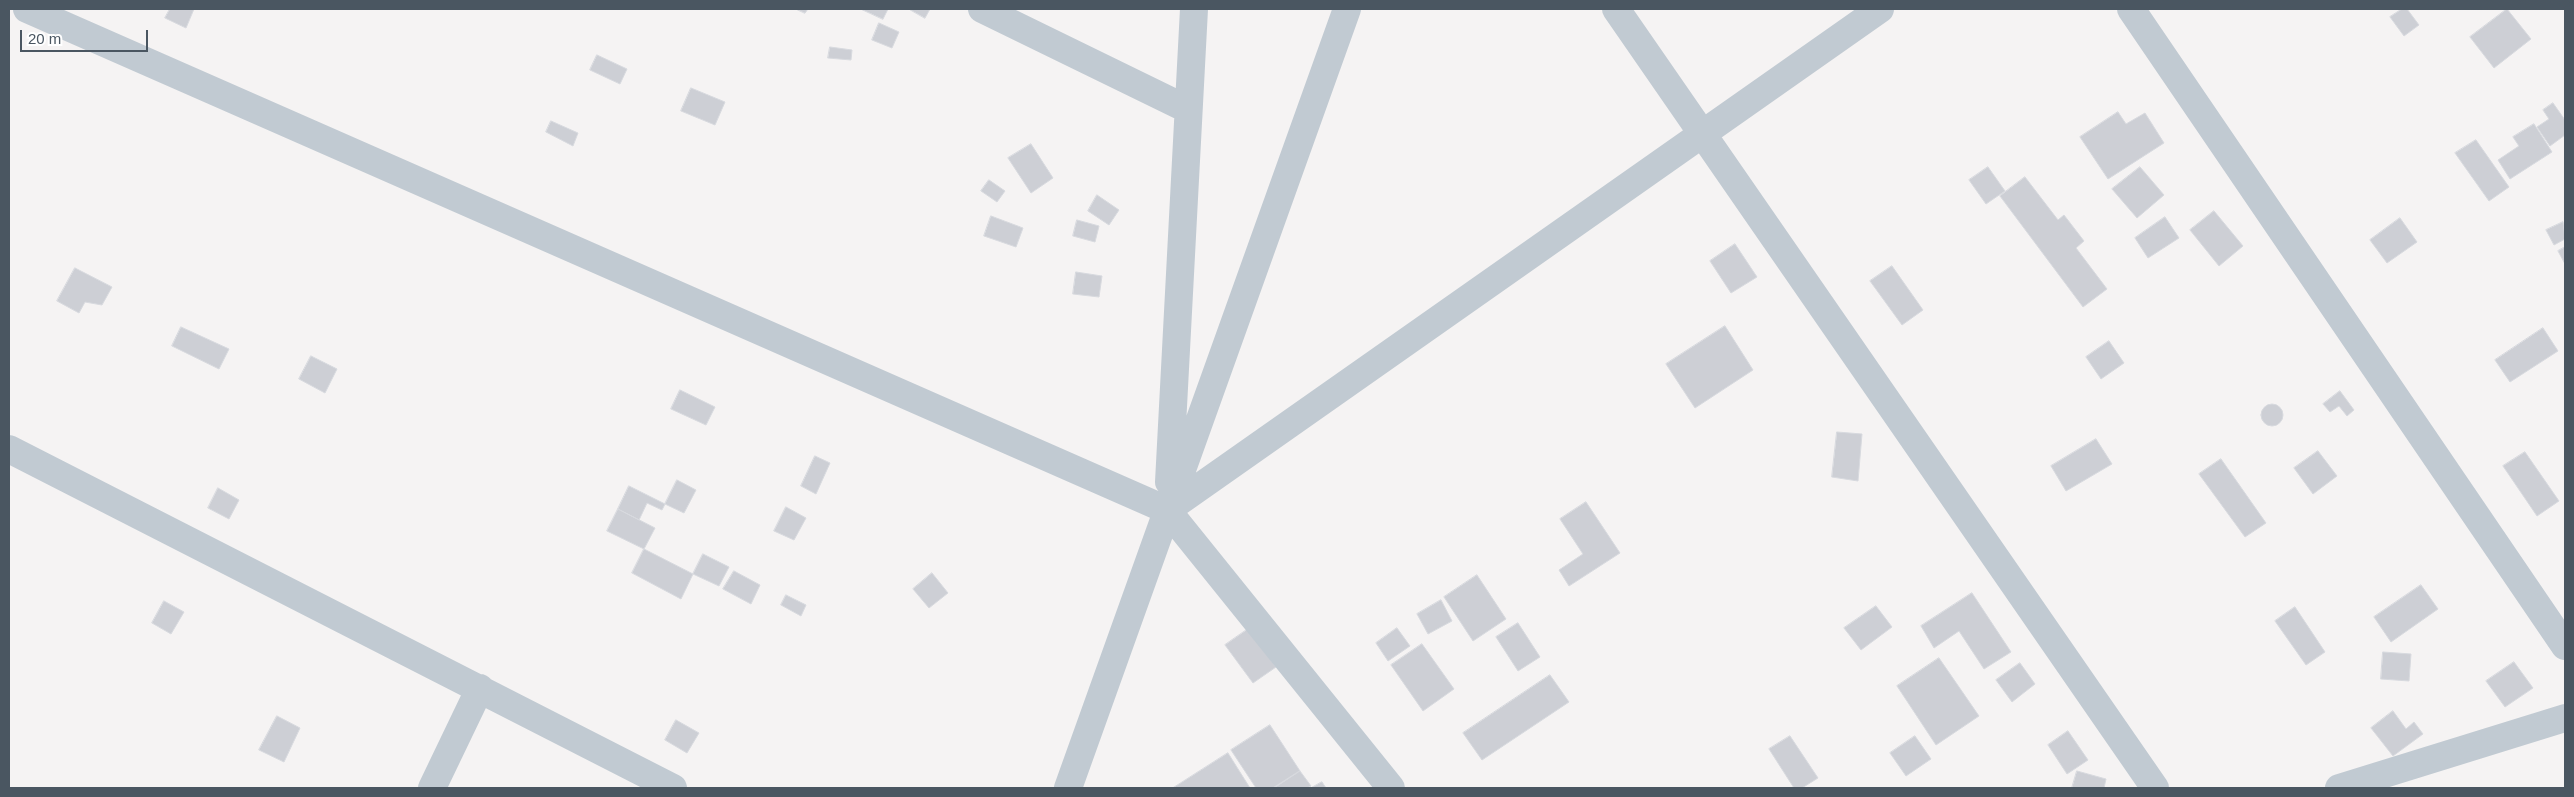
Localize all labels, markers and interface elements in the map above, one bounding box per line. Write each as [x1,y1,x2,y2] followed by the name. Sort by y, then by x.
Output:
[22,20,150,52] scale bar
[28,30,61,47] text: 20 m

